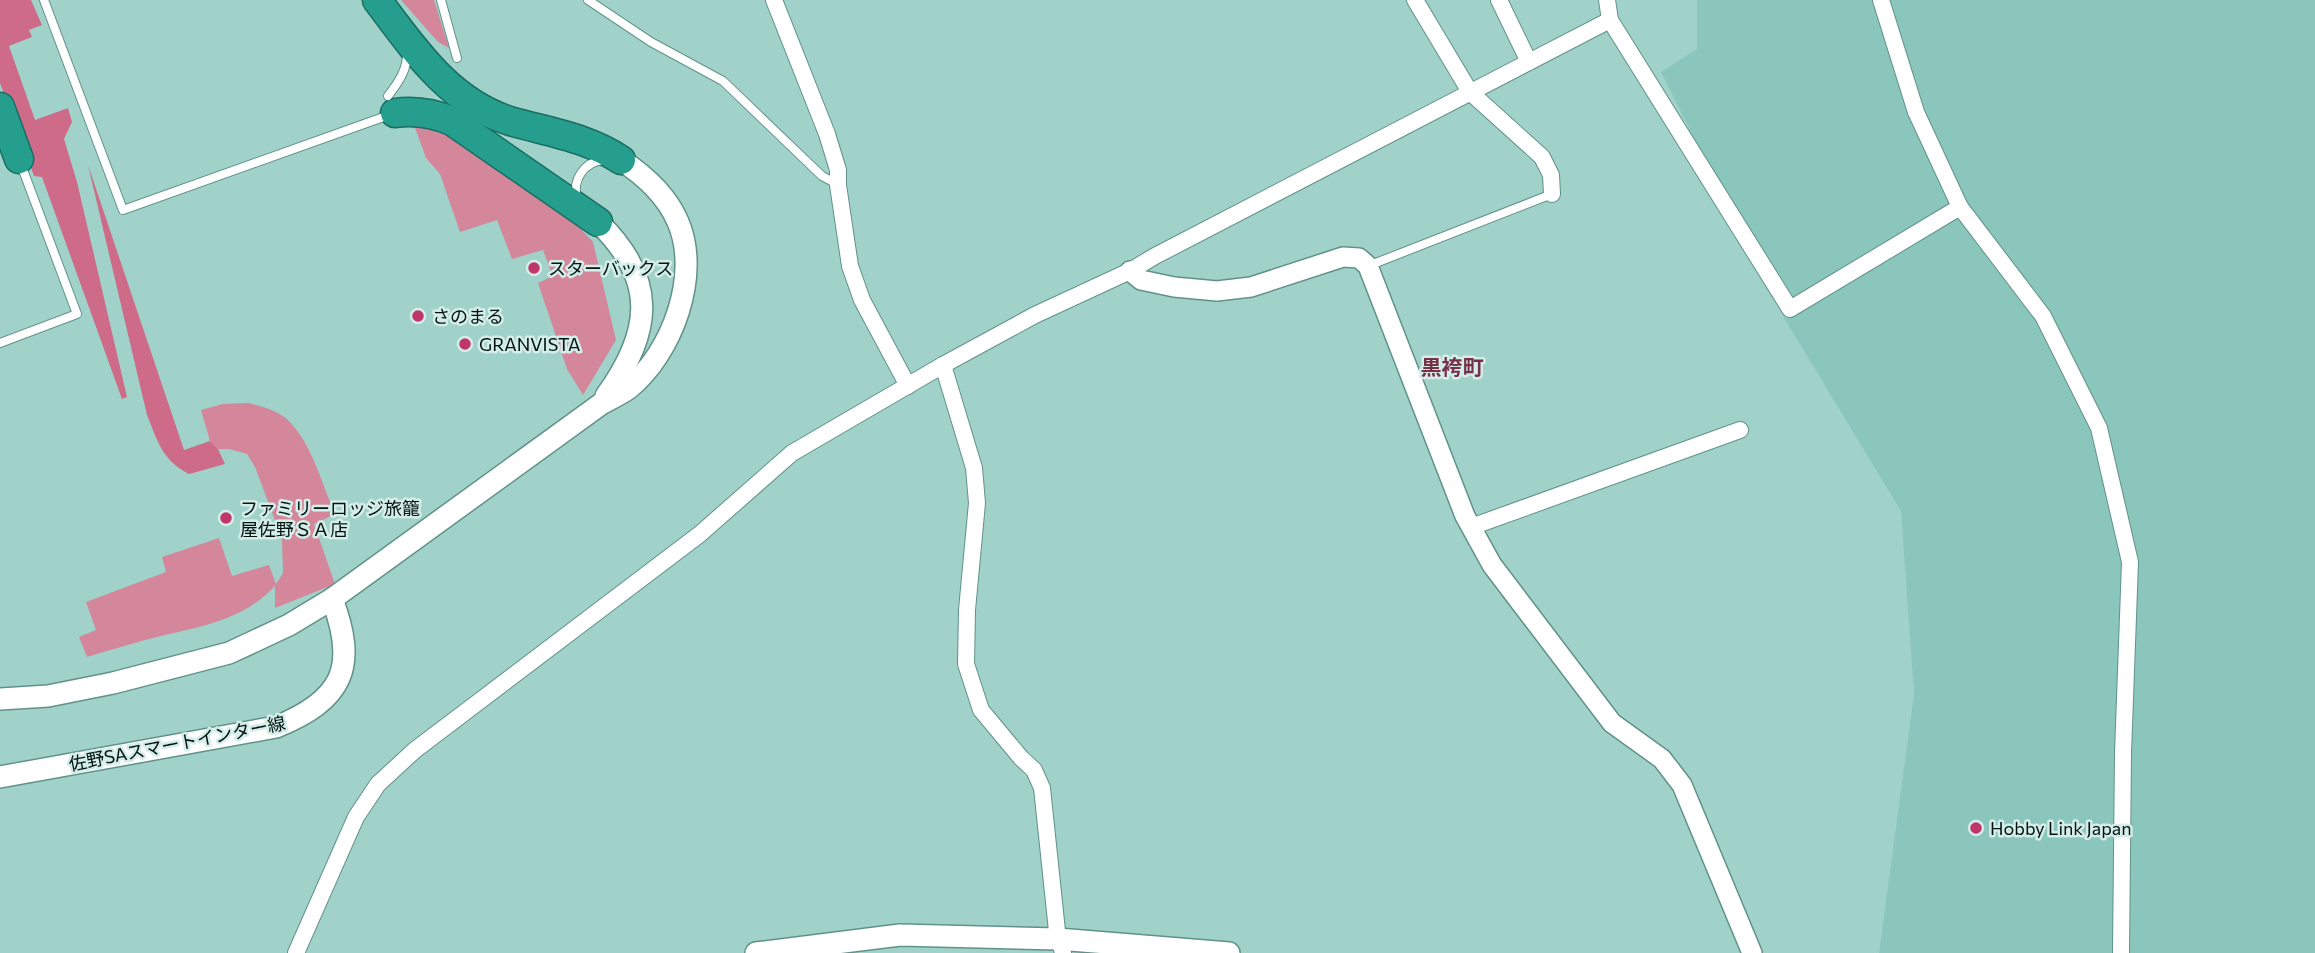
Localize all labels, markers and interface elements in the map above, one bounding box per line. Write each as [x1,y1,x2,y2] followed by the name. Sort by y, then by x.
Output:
[548,257,673,279] place label: スターバックス
[526,260,542,276] marker: スターバックス
[432,305,504,327] place label: さのまる
[410,308,426,324] marker: さのまる
[479,333,580,355] place label: GRANVISTA
[457,336,473,352] marker: GRANVISTA
[1421,354,1484,379] district label: 黒袴町
[240,497,420,540] place label: ファミリーロッジ旅籠 屋佐野ＳＡ店
[218,510,234,526] marker: ファミリーロッジ旅籠 屋佐野ＳＡ店
[67,711,287,775] street label: 佐野SAスマートインター線
[1990,817,2132,839] place label: Hobby Link Japan
[1968,820,1984,836] marker: Hobby Link Japan

